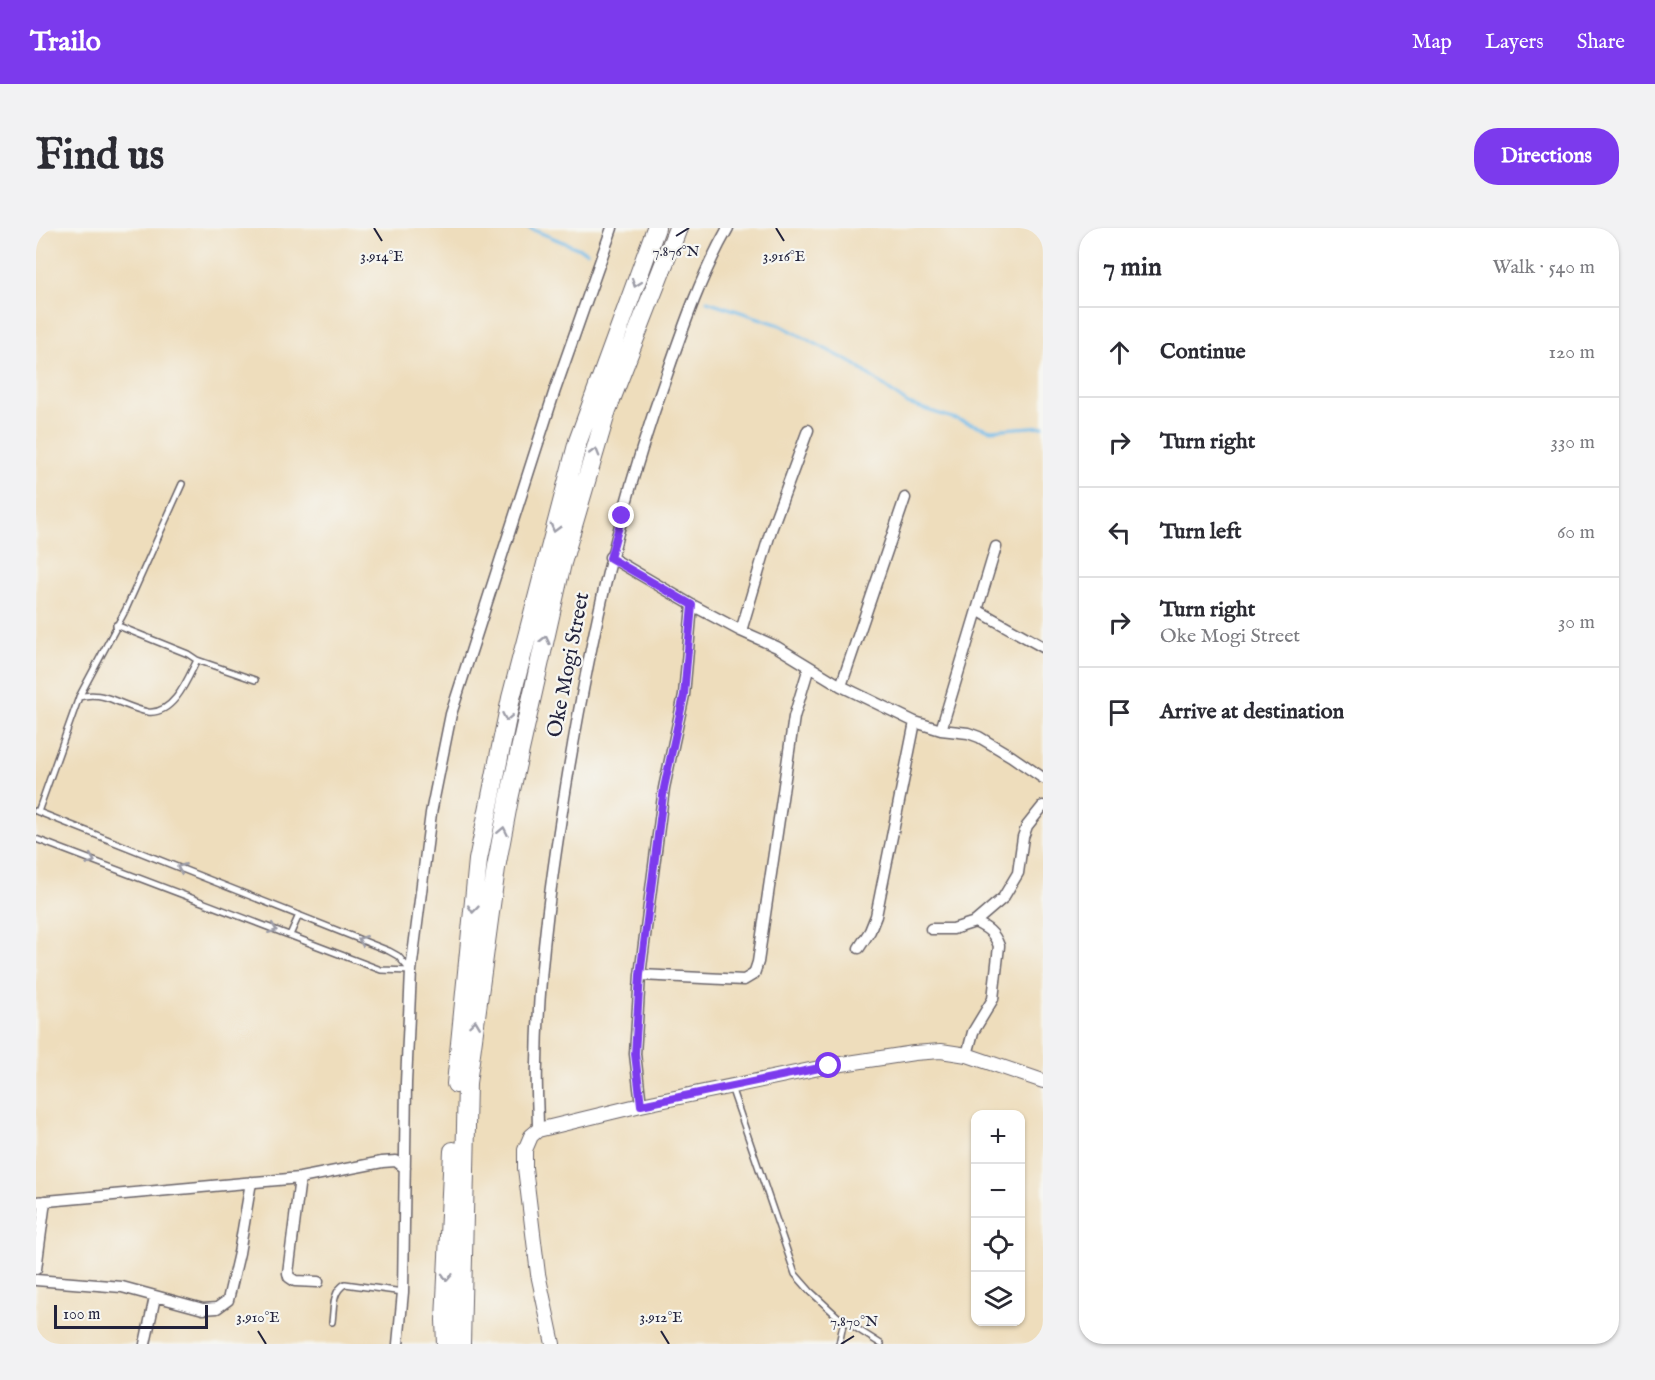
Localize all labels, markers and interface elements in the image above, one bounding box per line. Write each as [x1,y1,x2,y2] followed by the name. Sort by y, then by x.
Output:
[30,25,101,60] text: Trailo
[1412,29,1452,56] text: Map
[1485,29,1544,56] text: Layers
[1577,29,1625,56] text: Share
[1474,128,1619,185] button: Directions
[36,130,164,183] text: Find us
[652,242,700,261] text: 7.876°N
[360,247,404,266] text: 3.914°E
[763,247,805,266] text: 3.916°E
[1103,251,1162,284] text: 7 min
[1493,255,1595,280] text: Walk · 540 m
[630,277,643,288] one-way arrow
[1103,336,1136,369] icon: ahead
[1160,338,1246,366] text: Continue
[1549,340,1595,365] text: 120 m
[1103,426,1136,459] icon: right
[1160,428,1255,456] text: Turn right
[1550,430,1595,455] text: 330 m
[588,447,600,458] one-way arrow
[608,502,634,528] route end
[1103,516,1136,549] icon: left
[1160,518,1242,546] text: Turn left
[1557,520,1595,545] text: 60 m
[550,523,563,533] one-way arrow
[542,590,596,740] street label: Oke Mogi Street
[1160,596,1255,624] text: Turn right
[1103,606,1136,639] icon: right
[1558,610,1595,635] text: 30 m
[1160,624,1300,649] text: Oke Mogi Street
[537,635,550,645] one-way arrow
[1103,696,1136,729] icon: arrive
[1160,698,1344,726] text: Arrive at destination
[501,711,514,721] one-way arrow
[496,826,509,836] one-way arrow
[85,852,96,865] one-way arrow
[176,863,187,876] one-way arrow
[467,904,480,913] one-way arrow
[267,921,278,934] one-way arrow
[357,935,368,947] one-way arrow
[469,1019,481,1028] one-way arrow
[815,1052,841,1078] route start
[971,1110,1025,1326] map controls
[971,1110,1025,1164] button: +
[971,1164,1025,1218] button: −
[971,1218,1025,1272] button: locate
[971,1272,1025,1326] button: layers
[441,1273,454,1282] one-way arrow
[54,1302,208,1330] scale bar
[63,1305,100,1325] text: 100 m
[236,1308,280,1327] text: 3.910°E
[639,1308,683,1327] text: 3.912°E
[830,1312,878,1331] text: 7.870°N

